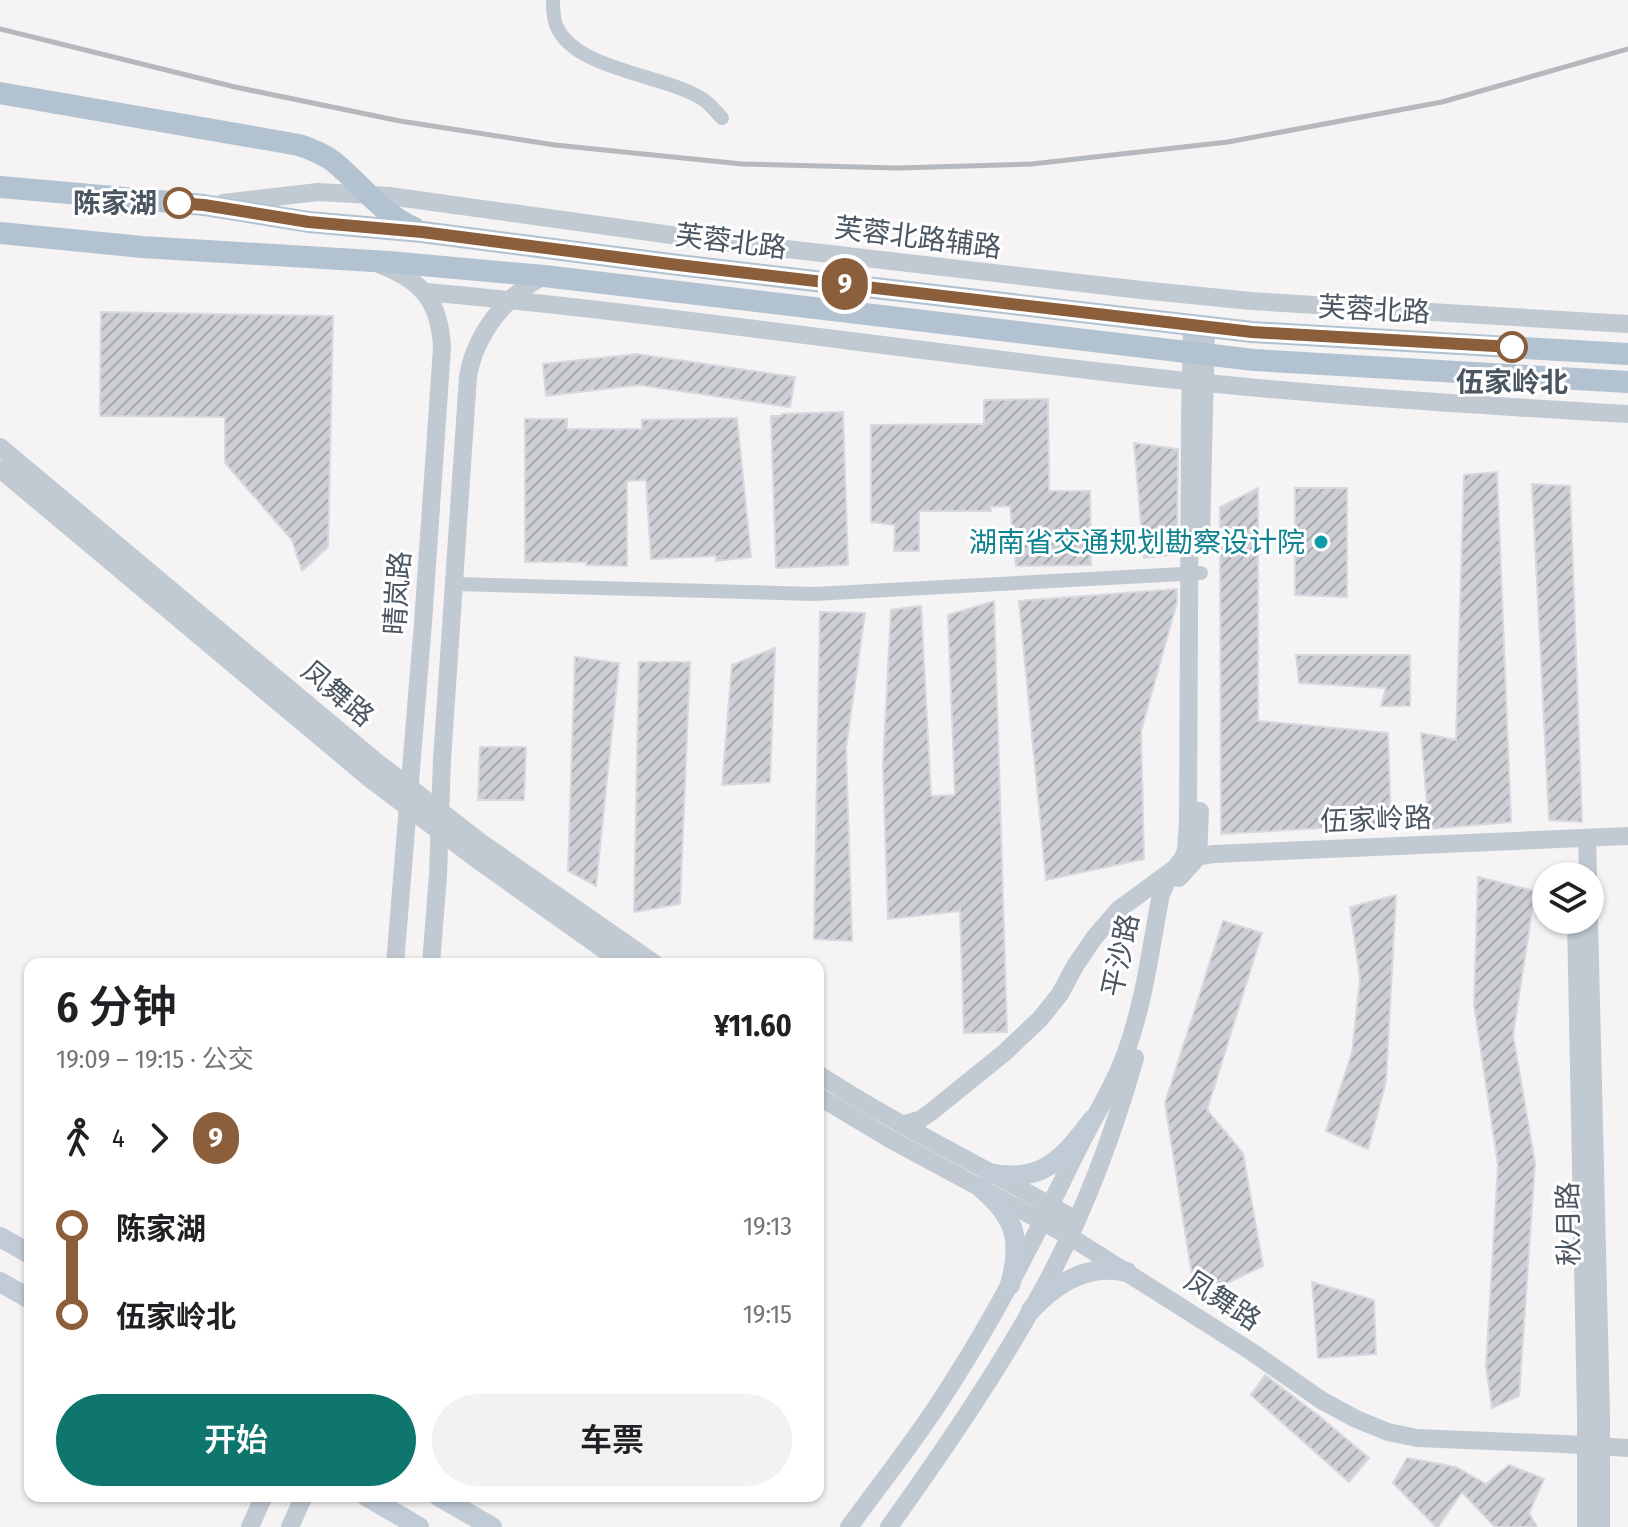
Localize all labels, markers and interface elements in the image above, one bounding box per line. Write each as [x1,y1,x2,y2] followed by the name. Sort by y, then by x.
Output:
[73,187,157,220] place label: 陈家湖
[164,188,194,218] marker: 陈家湖
[833,211,1003,264] street label: 芙蓉北路辅路
[673,218,789,265] street label: 芙蓉北路
[819,258,871,310] line badge: 9
[838,267,852,300] text: 9
[1317,290,1431,329] street label: 芙蓉北路
[1497,332,1527,362] marker: 伍家岭北
[1456,366,1568,399] place label: 伍家岭北
[969,526,1305,559] place label: 湖南省交通规划勘察设计院
[1312,533,1330,551] marker: 湖南省交通规划勘察设计院
[378,550,417,636] street label: 晴岚路
[295,654,380,733] street label: 凤舞路
[1319,801,1433,838] street label: 伍家岭路
[1532,862,1604,934] map controls
[1532,862,1604,934] button: layers
[1096,911,1145,1000] street label: 平沙路
[56,981,176,1034] text: 6 分钟
[714,1008,792,1044] text: ¥11.60
[56,1044,254,1075] text: 19:09 – 19:15 · 公交
[56,1116,100,1160] icon: walk
[137,1116,181,1160] icon: forward
[209,1121,223,1154] text: 9
[112,1123,125,1154] text: 4
[1551,1182,1586,1266] street label: 秋月路
[116,1211,206,1247] text: 陈家湖
[743,1211,792,1242] text: 19:13
[1179,1264,1267,1337] street label: 凤舞路
[116,1299,236,1335] text: 伍家岭北
[743,1299,792,1330] text: 19:15
[56,1394,416,1486] button: 开始
[432,1394,792,1486] button: 车票

